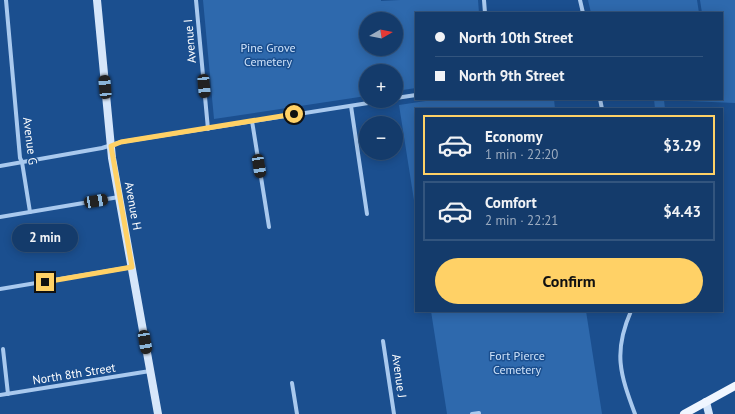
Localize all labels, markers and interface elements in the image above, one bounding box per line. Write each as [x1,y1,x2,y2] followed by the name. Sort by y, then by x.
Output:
[359,12,403,56] north arrow
[359,12,403,160] map controls
[180,18,199,64] street label: Avenue I
[459,28,573,47] text: North 10th Street
[240,40,296,69] park label: Pine Grove Cemetery
[359,64,403,108] button: +
[459,66,564,85] text: North 9th Street
[197,74,211,98] car
[98,75,112,99] car
[285,105,303,123] route start
[20,116,41,166] street label: Avenue G
[359,116,403,160] button: −
[437,127,473,163] icon: car
[485,127,543,146] text: Economy
[663,136,701,155] text: $3.29
[485,146,558,163] text: 1 min · 22:20
[251,153,267,179] car
[122,181,145,231] street label: Avenue H
[83,193,109,209] car
[437,193,473,229] icon: car
[485,193,537,212] text: Comfort
[663,202,701,221] text: $4.43
[485,212,558,229] text: 2 min · 22:21
[12,224,78,252] callout: 2 min
[29,229,61,246] text: 2 min
[435,258,703,304] button: Confirm
[36,273,54,291] route end
[137,329,153,355] car
[489,348,545,377] park label: Fort Pierce Cemetery
[389,353,410,399] street label: Avenue J
[31,360,116,387] street label: North 8th Street

